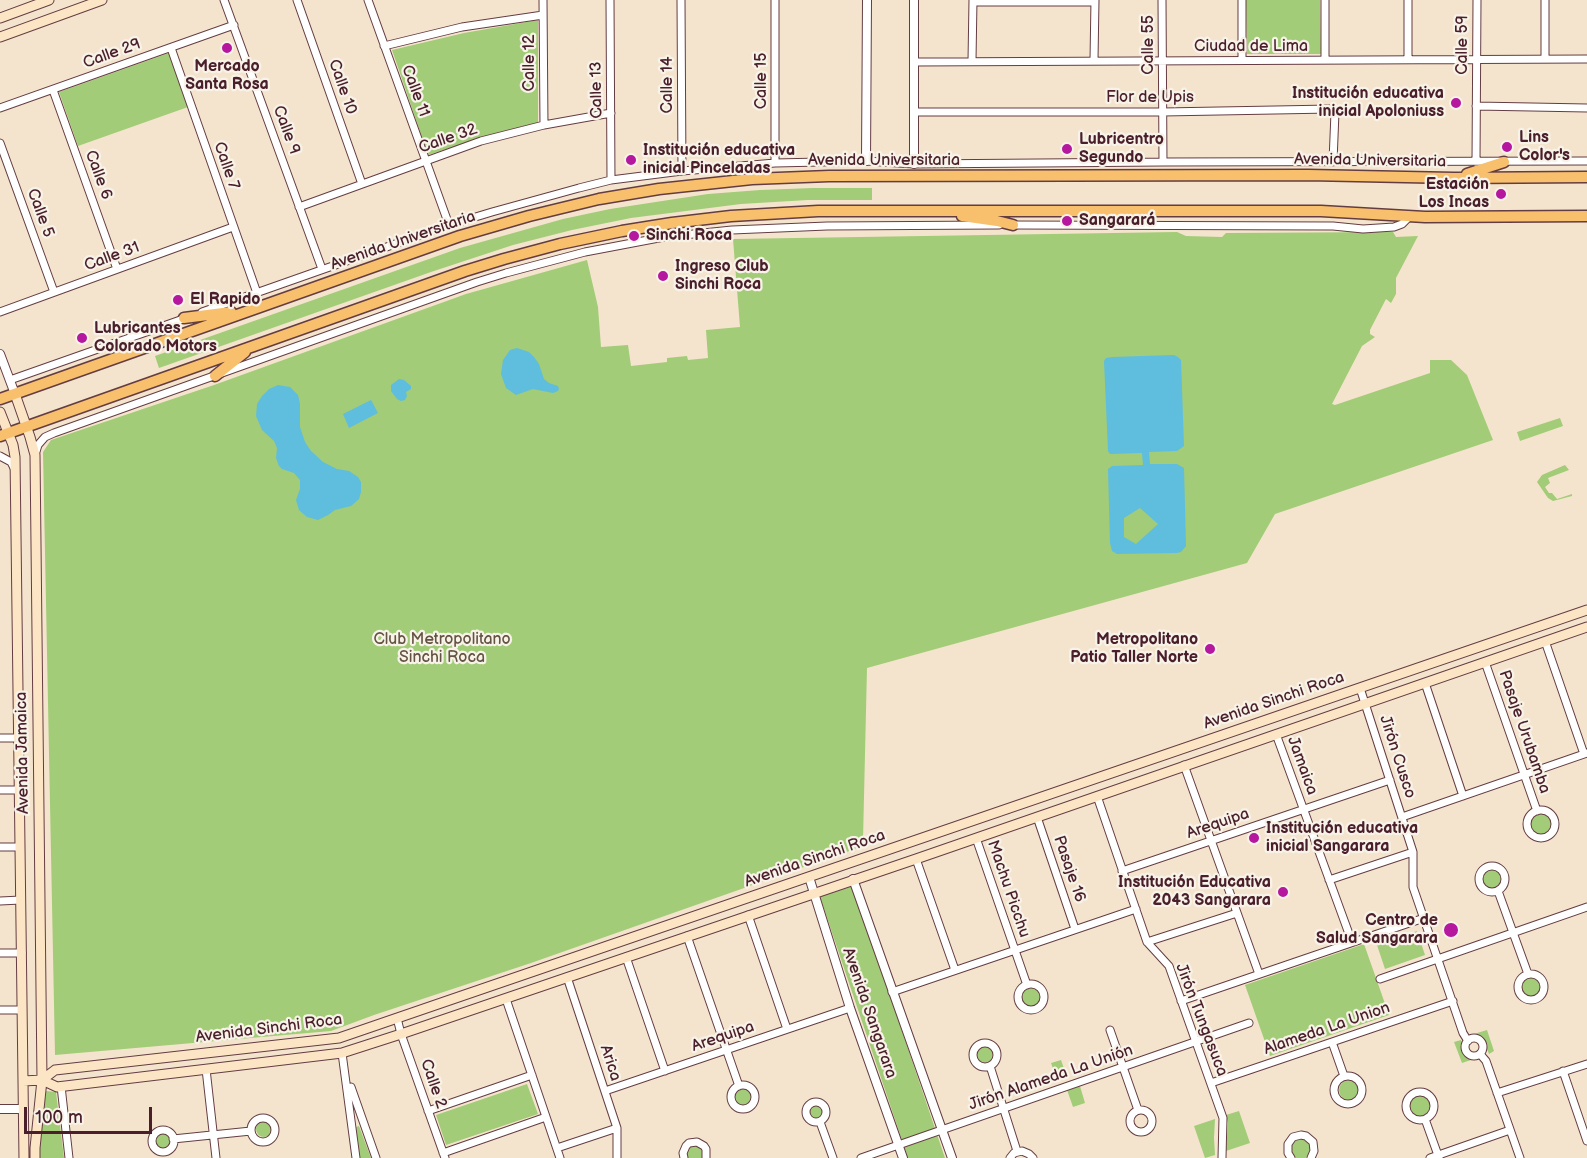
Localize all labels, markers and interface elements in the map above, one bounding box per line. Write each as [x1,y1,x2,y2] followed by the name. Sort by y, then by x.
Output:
[1139,15,1159,75] street label: Calle 55
[1453,15,1473,75] street label: Calle 59
[81,35,143,73] street label: Calle 29
[520,35,540,91] street label: Calle 12
[1194,37,1308,57] street label: Ciudad de Lima
[220,41,234,55] marker: Mercado Santa Rosa
[752,53,772,109] street label: Calle 15
[658,56,678,114] street label: Calle 14
[185,57,269,95] place label: Mercado Santa Rosa
[324,57,360,117] street label: Calle 10
[587,61,607,119] street label: Calle 13
[397,63,433,119] street label: Calle 11
[1292,84,1444,122] place label: Institución educativa inicial Apoloniuss
[1106,88,1194,108] street label: Flor de Upis
[1449,96,1463,110] marker: Institución educativa inicial Apoloniuss
[268,103,304,157] street label: Calle 9
[416,120,480,158] street label: Calle 32
[1519,128,1570,166] place label: Lins Color's
[1079,130,1164,168] place label: Lubricentro Segundo
[209,140,243,192] street label: Calle 7
[1500,140,1514,154] marker: Lins Color's
[643,141,795,179] place label: Institución educativa inicial Pinceladas
[1060,142,1074,156] marker: Lubricentro Segundo
[80,148,116,202] street label: Calle 6
[1294,150,1446,172] street label: Avenida Universitaria
[808,151,960,171] street label: Avenida Universitaria
[624,153,638,167] marker: Institución educativa inicial Pinceladas
[1419,175,1489,213] place label: Estación Los Incas
[22,186,58,240] street label: Calle 5
[1494,187,1508,201] marker: Estación Los Incas
[328,207,478,275] street label: Avenida Universitaria
[1079,211,1155,231] place label: Sangarará
[1060,214,1074,228] marker: Sangarará
[646,226,732,246] place label: Sinchi Roca
[627,229,641,243] marker: Sinchi Roca
[82,238,142,276] street label: Calle 31
[675,257,769,295] place label: Ingreso Club Sinchi Roca
[656,269,670,283] marker: Ingreso Club Sinchi Roca
[190,290,260,310] place label: El Rapido
[171,293,185,307] marker: El Rapido
[94,319,217,357] place label: Lubricantes Colorado Motors
[75,331,89,345] marker: Lubricantes Colorado Motors
[373,630,511,668] park label: Club Metropolitano Sinchi Roca
[1070,630,1198,668] place label: Metropolitano Patio Taller Norte
[1203,642,1217,656] marker: Metropolitano Patio Taller Norte
[1201,668,1347,734] street label: Avenida Sinchi Roca
[1494,668,1554,796] street label: Pasaje Urubamba
[12,692,34,814] street label: Avenida Jamaica
[1375,713,1419,801] street label: Jirón Cusco
[1283,734,1321,798] street label: Jamaica
[1184,804,1252,844] street label: Arequipa
[1266,819,1418,857] place label: Institución educativa inicial Sangarara
[742,826,888,892] street label: Avenida Sinchi Roca
[1247,831,1261,845] marker: Institución educativa inicial Sangarara
[1049,833,1089,905] street label: Pasaje 16
[982,838,1034,940] street label: Machu Picchu
[1118,873,1271,911] place label: Institución Educativa 2043 Sangarara
[1276,885,1290,899] marker: Institución Educativa 2043 Sangarara
[1316,911,1438,949] place label: Centro de Salud Sangarara
[1442,921,1460,939] marker: Centro de Salud Sangarara
[838,945,900,1081] street label: Avenida Sangarara
[1171,961,1231,1079] street label: Jirón Tungasuca
[1261,998,1393,1060] street label: Alameda La Union
[195,1010,343,1048] street label: Avenida Sinchi Roca
[689,1017,757,1057] street label: Arequipa
[966,1041,1136,1115] street label: Jirón Alameda La Unión
[595,1043,625,1083] street label: Arica
[416,1057,450,1111] street label: Calle 2
[27,1095,154,1133] scale bar
[35,1107,83,1128] text: 100 m

